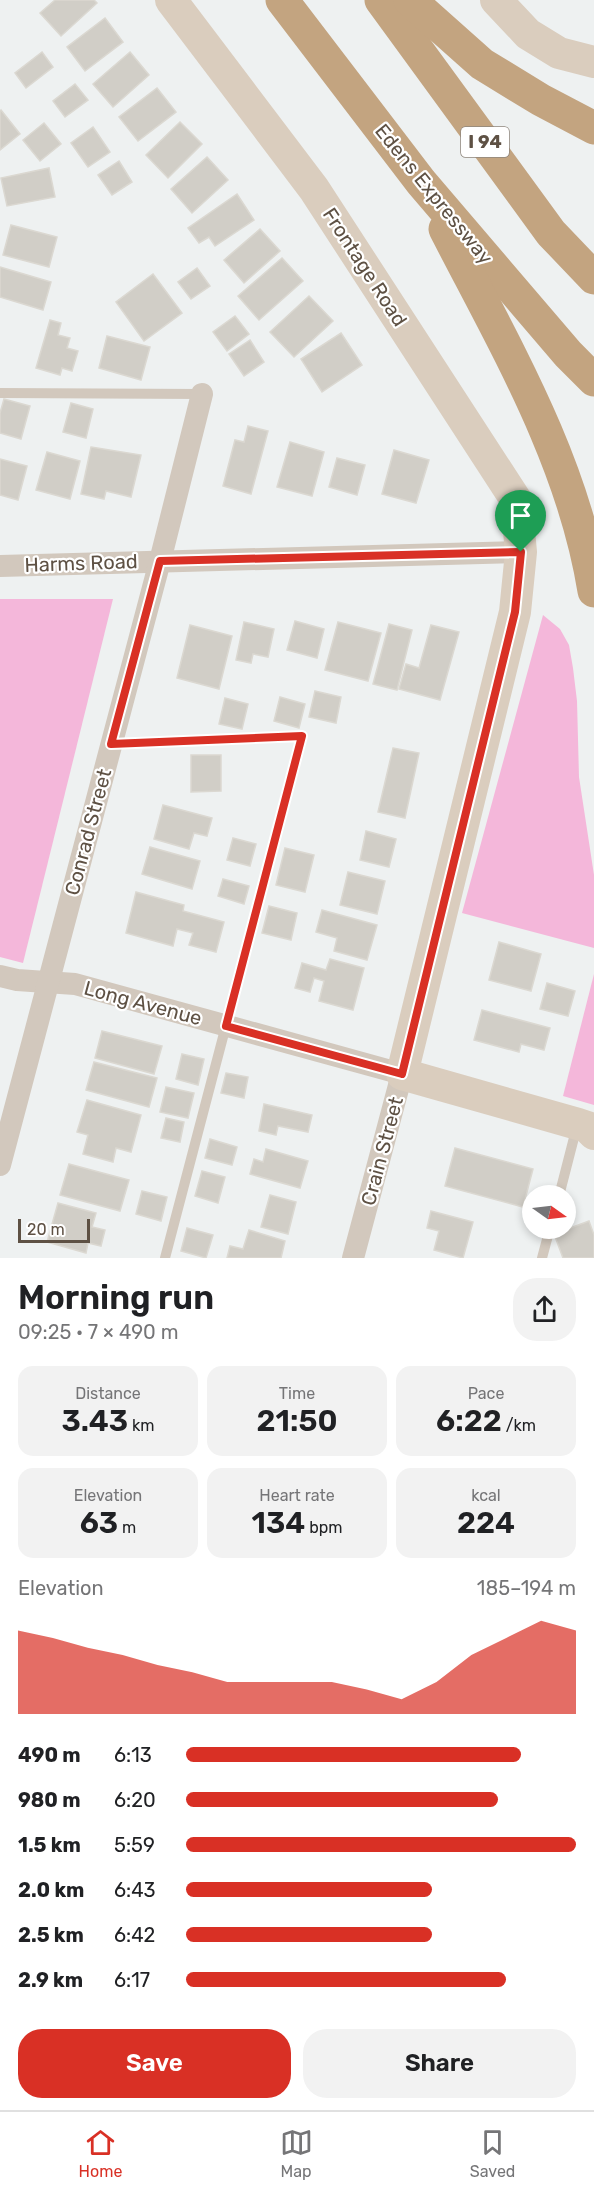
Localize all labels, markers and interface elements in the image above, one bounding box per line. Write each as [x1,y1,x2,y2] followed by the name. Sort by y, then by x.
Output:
[370,119,498,269] street label: Edens Expressway
[461,127,509,157] road number: I 94
[318,203,412,331] street label: Frontage Road
[495,490,546,552] pin
[504,499,537,532] icon: arrive
[24,549,138,577] street label: Harms Road
[60,766,116,898] street label: Conrad Street
[81,976,205,1030] street label: Long Avenue
[356,1094,408,1208] street label: Crain Street
[522,1185,576,1239] north arrow
[522,1185,576,1239] map controls
[18,1216,90,1244] scale bar
[27,1220,65,1239] text: 20 m
[18,1278,214,1317] text: Morning run
[513,1278,576,1341] button: share
[18,1320,178,1344] text: 09:25 · 7 × 490 m
[75,1384,141,1403] text: Distance
[279,1384,315,1403] text: Time
[468,1384,504,1403] text: Pace
[61,1403,128,1439] text: 3.43
[257,1403,337,1439] text: 21:50
[436,1403,502,1439] text: 6:22
[128,1416,155,1435] text: km
[502,1416,536,1435] text: /km
[74,1486,142,1505] text: Elevation
[259,1486,335,1505] text: Heart rate
[471,1486,501,1505] text: kcal
[80,1505,118,1541] text: 63
[252,1505,305,1541] text: 134
[457,1505,515,1541] text: 224
[118,1518,136,1537] text: m
[305,1518,342,1537] text: bpm
[18,1576,104,1600] text: Elevation
[477,1576,576,1600] text: 185–194 m
[18,1743,81,1767] text: 490 m
[114,1743,152,1767] text: 6:13
[18,1788,81,1812] text: 980 m
[114,1788,156,1812] text: 6:20
[18,1833,81,1857] text: 1.5 km
[114,1833,155,1857] text: 5:59
[18,1878,84,1902] text: 2.0 km
[114,1878,156,1902] text: 6:43
[18,1923,84,1947] text: 2.5 km
[114,1923,155,1947] text: 6:42
[18,1968,83,1992] text: 2.9 km
[114,1968,150,1992] text: 6:17
[18,2029,291,2098] button: Save
[303,2029,576,2098] button: Share
[79,2126,122,2181] tab: Home
[280,2126,313,2181] tab: Map
[470,2126,515,2181] tab: Saved

